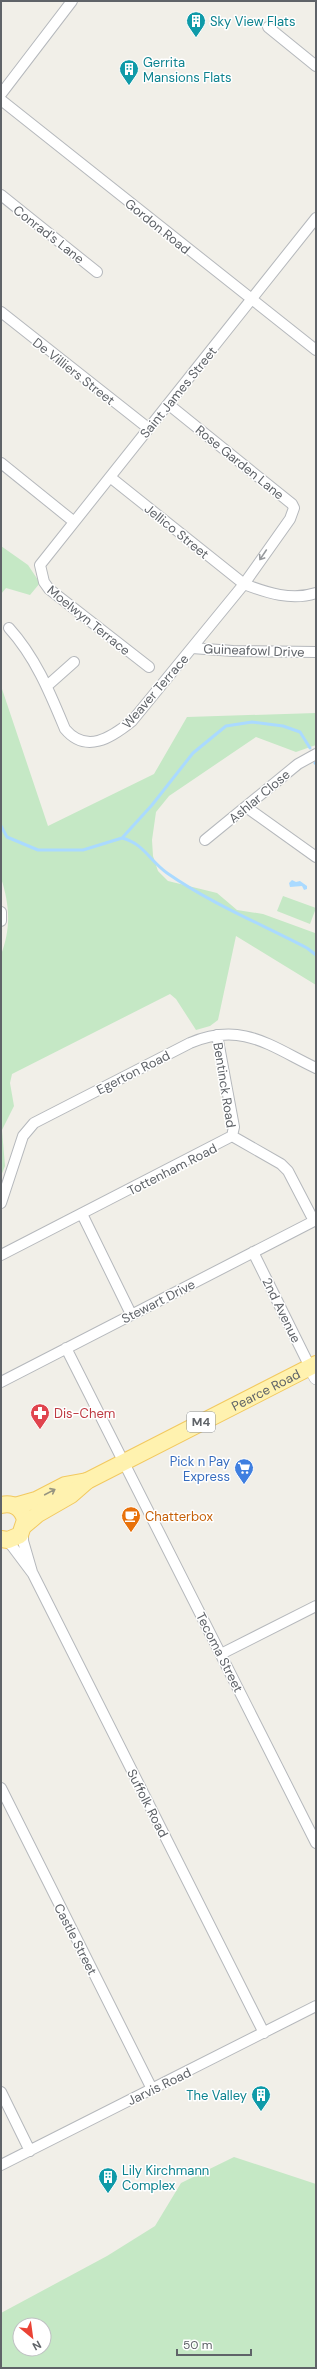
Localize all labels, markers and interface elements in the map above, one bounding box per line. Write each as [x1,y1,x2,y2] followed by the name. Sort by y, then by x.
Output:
[185,10,207,38] building icon: Sky View Flats
[210,13,295,30] place label: Sky View Flats
[143,54,232,86] place label: Gerrita Mansions Flats
[118,58,140,86] building icon: Gerrita Mansions Flats
[122,195,194,258] street label: Gordon Road
[10,201,88,267] street label: Conrad's Lane
[29,334,118,409] street label: De Villiers Street
[136,343,221,442] street label: Saint James Street
[192,421,287,503] street label: Rose Garden Lane
[141,500,212,563] street label: Jellico Street
[259,550,267,561] one-way arrow
[44,582,134,659] street label: Moelwyn Terrace
[203,640,305,661] street label: Guineafowl Drive
[118,651,192,732] street label: Weaver Terrace
[225,766,293,827] street label: Ashlar Close
[209,1041,240,1129] street label: Bentinck Road
[94,1047,173,1098] street label: Egerton Road
[125,1140,220,1199] street label: Tottenham Road
[258,1275,305,1346] street label: 2nd Avenue
[119,1276,198,1327] street label: Stewart Drive
[229,1366,303,1415] street label: Pearce Road
[29,1402,51,1430] pharmacy icon: Dis-Chem
[54,1405,115,1422] place label: Dis-Chem
[187,1412,215,1432] road number: M4
[170,1453,230,1485] place label: Pick n Pay Express
[233,1457,255,1485] supermarket icon: Pick n Pay Express
[44,1488,56,1496] one-way arrow
[120,1505,142,1533] cafe icon: Chatterbox
[145,1508,213,1525] place label: Chatterbox
[192,1609,247,1695] street label: Tecoma Street
[123,1766,172,1840] street label: Suffolk Road
[50,1900,101,1978] street label: Castle Street
[125,2064,194,2109] street label: Jarvis Road
[250,2084,272,2112] building icon: The Valley
[186,2087,247,2104] place label: The Valley
[122,2162,209,2194] place label: Lily Kirchmann Complex
[97,2166,119,2194] building icon: Lily Kirchmann Complex
[12,2317,52,2357] north arrow
[177,2331,251,2357] scale bar
[183,2337,212,2353] text: 50 m
[30,2338,44,2354] text: N

